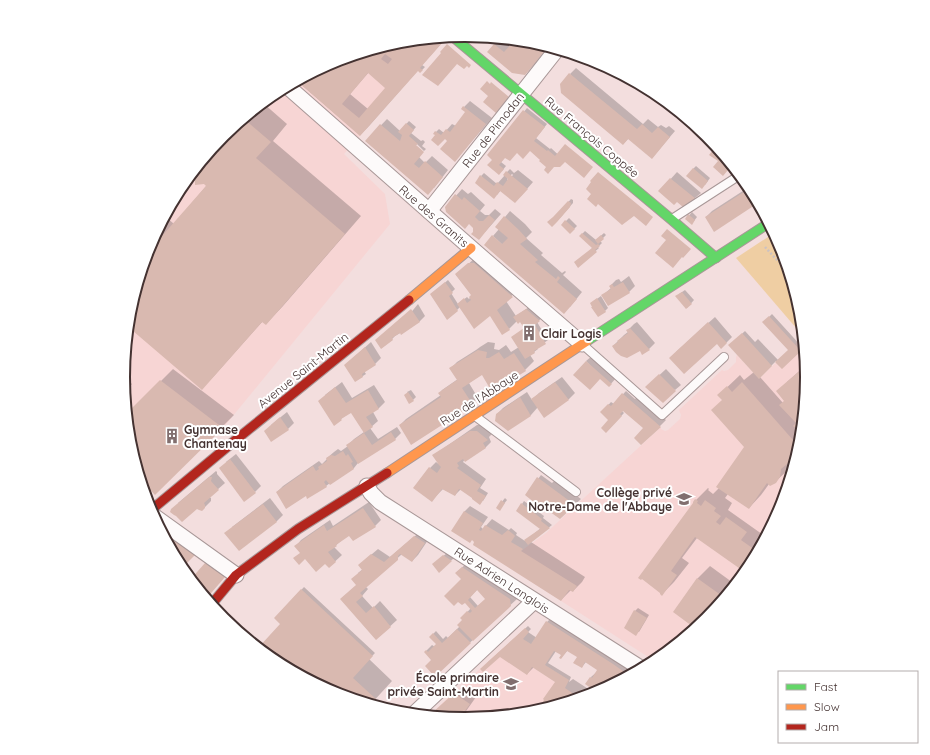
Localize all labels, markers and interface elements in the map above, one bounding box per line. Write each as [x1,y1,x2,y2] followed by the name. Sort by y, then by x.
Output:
[459,89,527,171] street label: Rue de Pimodan
[542,93,642,181] street label: Rue François Coppée
[396,182,472,251] street label: Rue des Granits
[520,324,538,342] building icon: Clair Logis
[541,326,601,341] place label: Clair Logis
[255,329,351,411] street label: Avenue Saint-Martin
[437,367,521,429] street label: Rue de l'Abbaye
[184,422,247,451] place label: Gymnase Chantenay
[163,427,181,445] building icon: Gymnase Chantenay
[528,485,672,514] place label: Collège privé Notre-Dame de l'Abbaye
[675,490,693,508] school or university icon: Collège privé Notre-Dame de l'Abbaye
[452,544,553,616] street label: Rue Adrien Langlois
[387,670,499,699] place label: École primaire privée Saint-Martin
[778,671,918,743] legend
[502,675,520,693] school or university icon: École primaire privée Saint-Martin
[814,679,838,694] text: Fast
[814,699,840,714] text: Slow
[814,719,839,734] text: Jam

